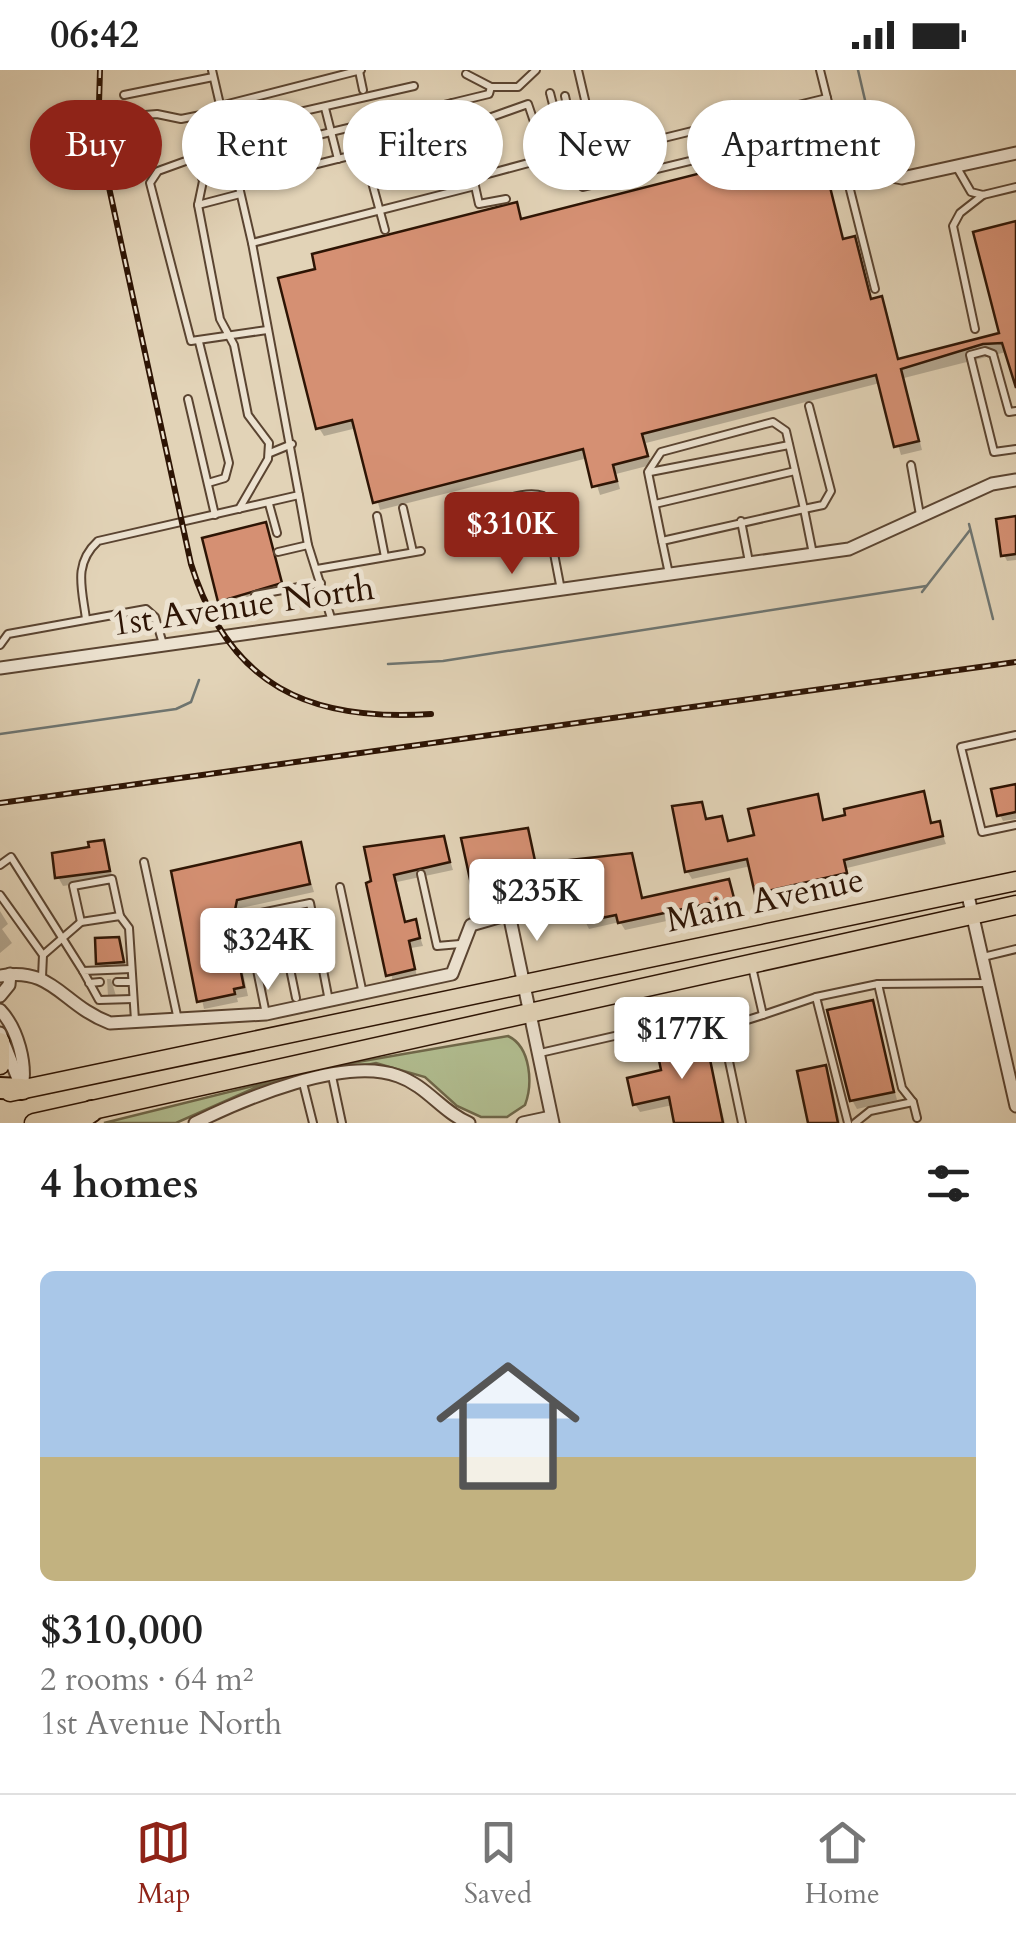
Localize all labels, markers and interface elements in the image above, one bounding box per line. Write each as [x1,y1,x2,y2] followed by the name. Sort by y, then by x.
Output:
[50,9,139,61] text: 06:42
[30,100,162,190] chip: Buy
[182,100,323,190] chip: Rent
[343,100,503,190] chip: Filters
[523,100,667,190] chip: New
[687,100,915,190] chip: Apartment
[442,492,582,577] pin: $310K
[466,502,558,546] text: $310K
[109,564,377,648] street label: 1st Avenue North
[662,856,868,944] street label: Main Avenue
[467,859,607,944] pin: $235K
[491,869,583,913] text: $235K
[198,908,338,993] pin: $324K
[222,918,314,962] text: $324K
[612,997,752,1082] pin: $177K
[636,1007,728,1051] text: $177K
[40,1155,198,1212] text: 4 homes
[921,1156,976,1211] icon: filters
[418,1336,598,1516] icon: home
[40,1601,203,1658] text: $310,000
[40,1658,253,1702] text: 2 rooms · 64 m²
[40,1702,282,1746] text: 1st Avenue North
[136,1815,191,1913] tab: Map
[464,1815,532,1913] tab: Saved
[805,1815,880,1913] tab: Home

